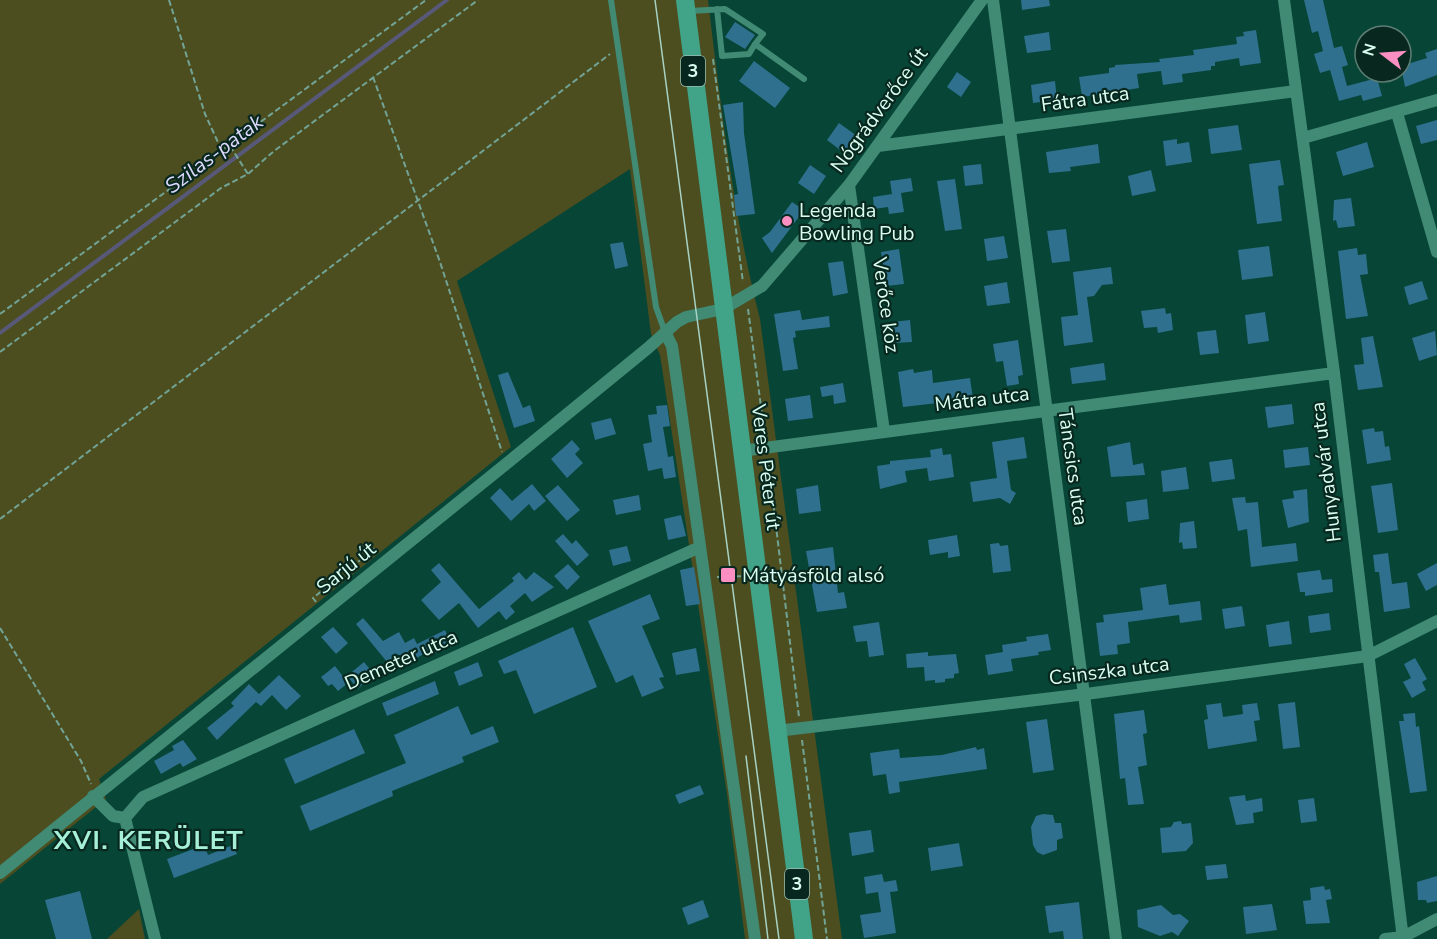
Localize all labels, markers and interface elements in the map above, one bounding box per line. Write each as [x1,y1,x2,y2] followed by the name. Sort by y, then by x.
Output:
[1353,24,1413,84] north arrow
[824,41,934,178] street label: Nógrádverőce út
[1357,41,1382,59] text: N
[681,56,705,86] road number: 3
[1039,79,1131,119] street label: Fátra utca
[159,108,269,200] water label: Szilas-patak
[799,197,915,247] place label: Legenda Bowling Pub
[780,214,794,228] marker: Legenda Bowling Pub
[866,254,906,355] street label: Verőce köz
[933,380,1031,418] street label: Mátra utca
[1304,400,1348,544] street label: Hunyadvár utca
[745,402,787,532] street label: Veres Péter út
[1051,407,1095,527] street label: Táncsics utca
[311,535,382,600] street label: Sarjú út
[742,562,884,589] place label: Mátyásföld alsó
[719,566,737,584] marker: Mátyásföld alsó
[340,623,462,697] street label: Demeter utca
[1047,650,1171,692] street label: Csinszka utca
[53,823,244,858] district label: XVI. KERÜLET
[785,869,809,899] road number: 3

